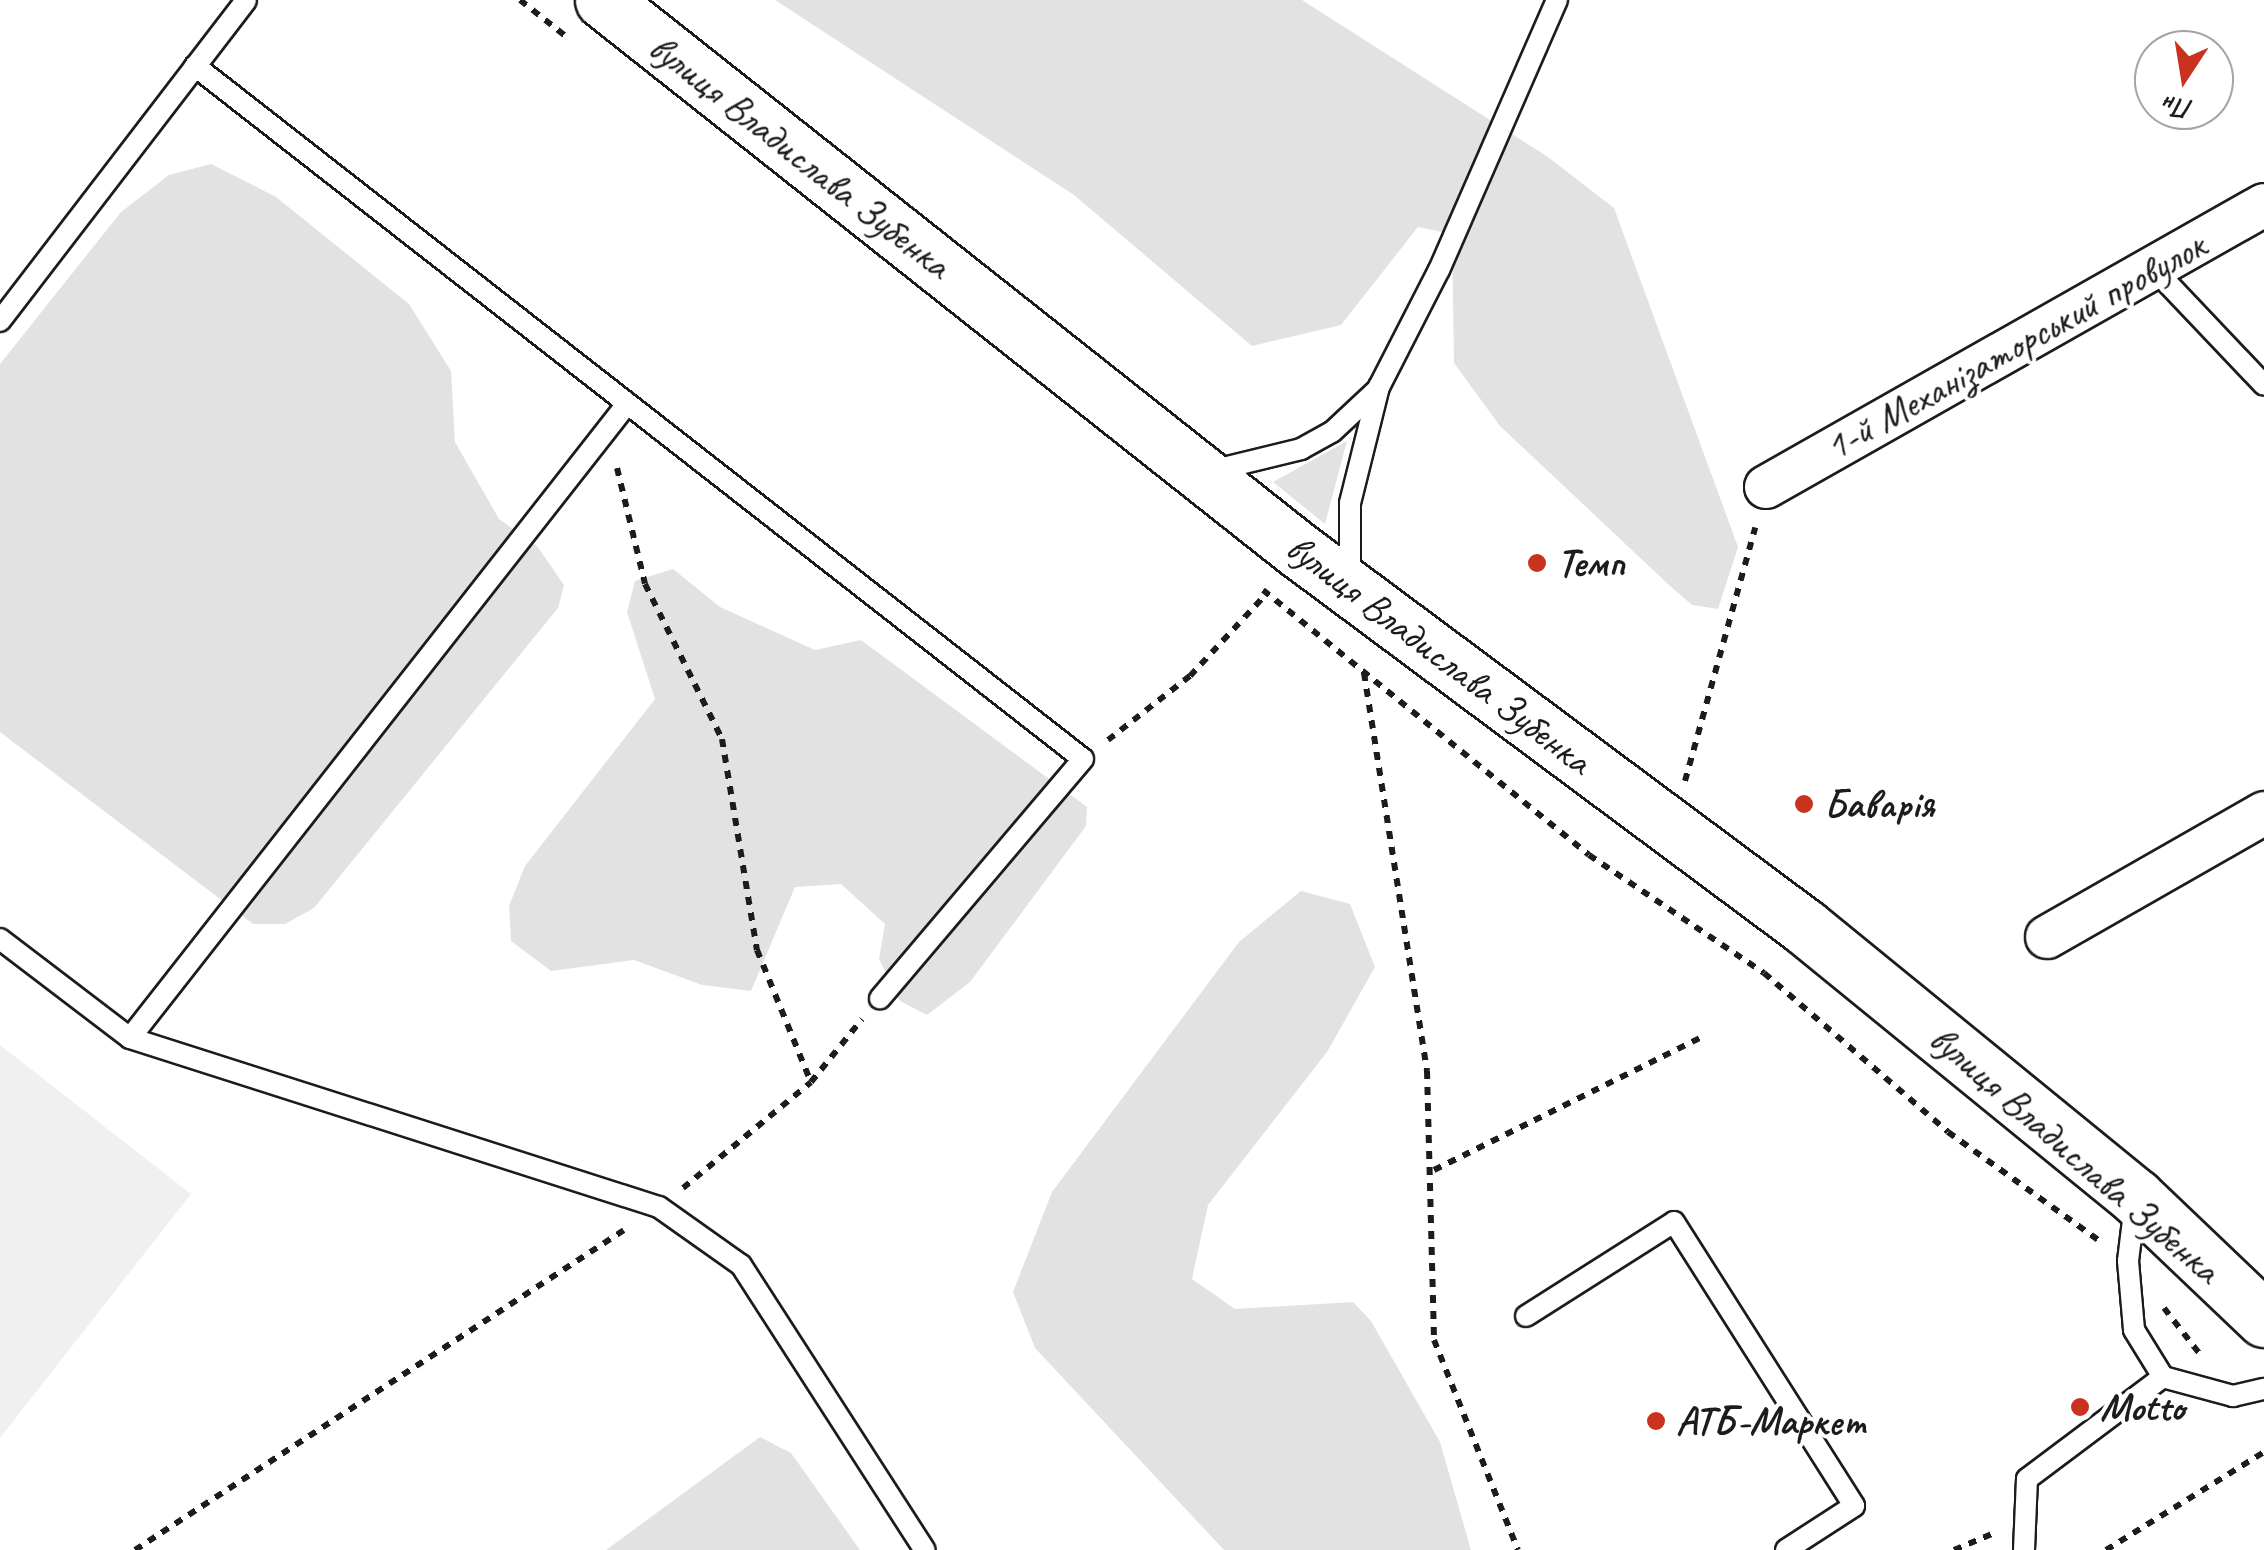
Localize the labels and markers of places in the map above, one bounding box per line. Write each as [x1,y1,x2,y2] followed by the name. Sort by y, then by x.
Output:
[1557,539,1626,587] place label: Темп
[1526,552,1548,574] marker: Темп
[1824,780,1934,828] place label: Баварія
[1793,793,1815,815] marker: Баварія
[2100,1383,2185,1431] place label: Motto
[2069,1396,2091,1418] marker: Motto
[1676,1397,1866,1445] place label: АТБ-Маркет
[1645,1410,1667,1432] marker: АТБ-Маркет

